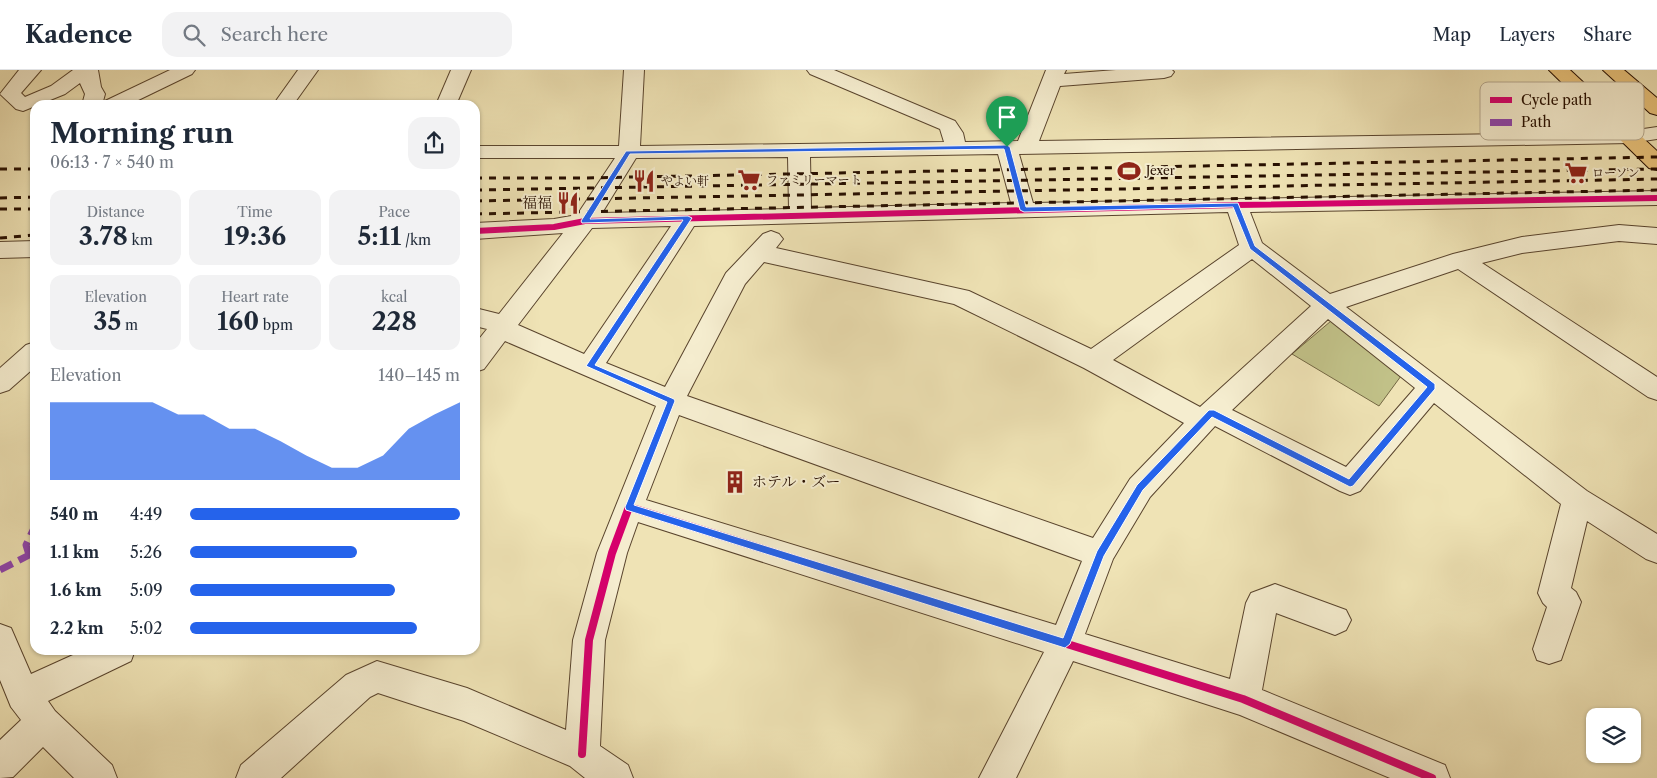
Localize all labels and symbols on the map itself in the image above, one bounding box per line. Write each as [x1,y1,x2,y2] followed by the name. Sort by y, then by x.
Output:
[1480,82,1644,140] legend
[1521,91,1592,109] text: Cycle path
[986,96,1028,147] pin
[1521,113,1551,131] text: Path
[1116,158,1142,184] sports icon: Jexer
[1563,160,1589,186] supermarket icon: ローソン
[1144,163,1175,178] place label: Jexer
[1592,165,1640,180] place label: ローソン
[736,167,762,193] supermarket icon: ファミリーマート
[631,168,657,194] restaurant icon: やよい軒
[766,172,862,187] place label: ファミリーマート
[661,173,709,188] place label: やよい軒
[555,190,581,216] restaurant icon: 福福
[522,193,552,212] place label: 福福
[722,469,748,495] building icon: ホテル・ズー
[752,472,841,491] place label: ホテル・ズー

